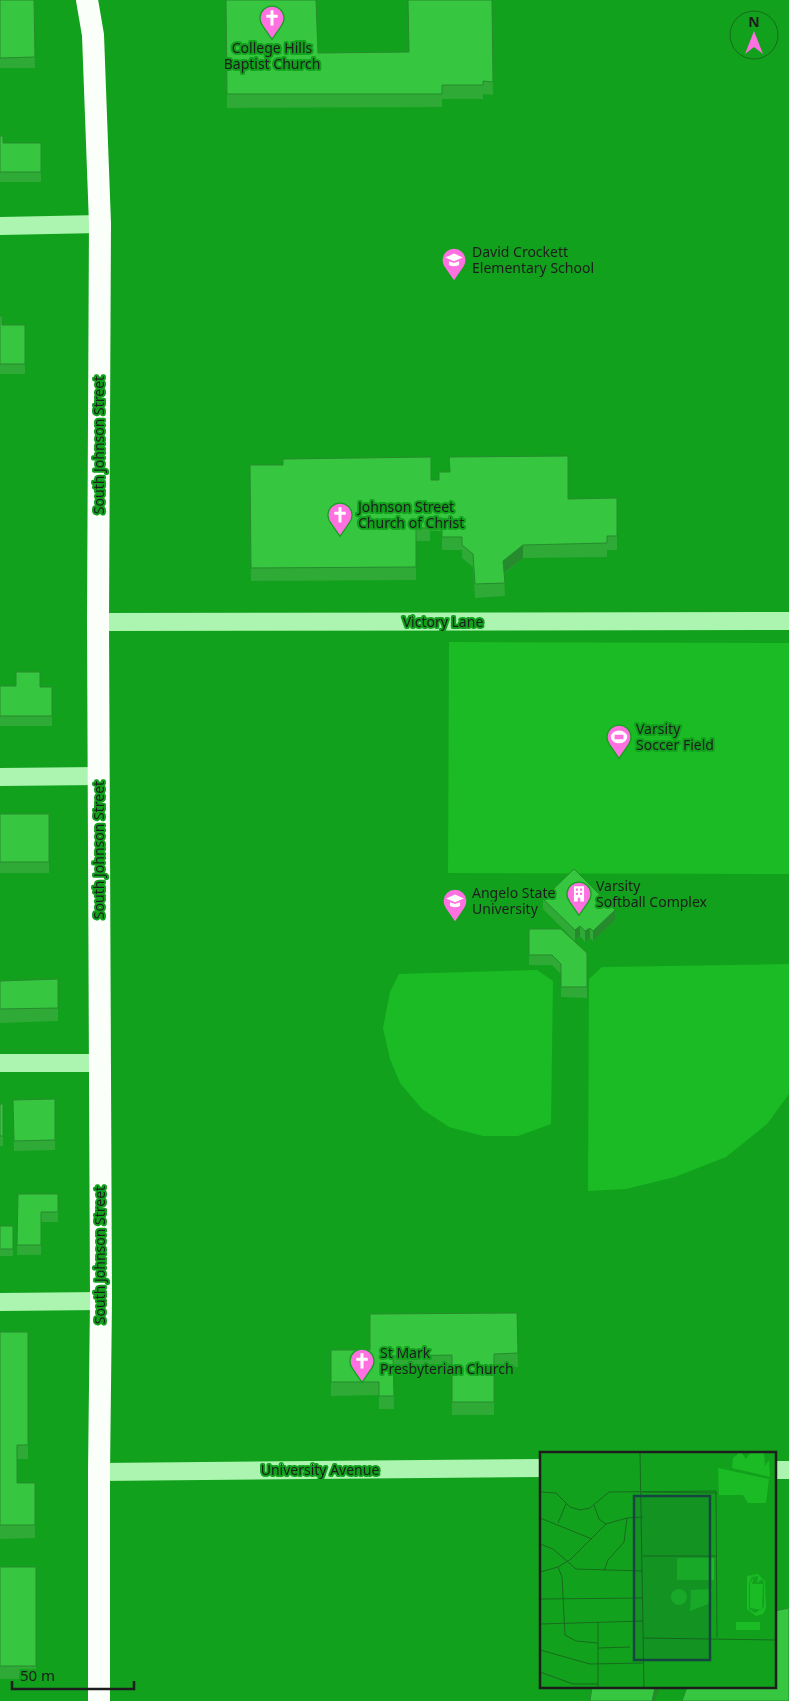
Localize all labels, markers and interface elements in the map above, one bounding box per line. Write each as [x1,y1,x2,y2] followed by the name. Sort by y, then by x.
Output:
[259,5,285,39] church icon: College Hills Baptist Church
[729,10,779,60] north arrow
[748,12,760,31] text: N
[224,38,320,73] place label: College Hills Baptist Church
[472,242,594,277] place label: David Crockett Elementary School
[441,247,467,281] school or university icon: David Crockett Elementary School
[89,376,108,514] street label: South Johnson Street
[356,497,464,532] place label: Johnson Street Church of Christ
[327,502,353,536] church icon: Johnson Street Church of Christ
[403,612,483,631] street label: Victory Lane
[636,719,714,754] place label: Varsity Soccer Field
[606,724,632,758] sports icon: Varsity Soccer Field
[89,781,108,919] street label: South Johnson Street
[596,876,708,911] place label: Varsity Softball Complex
[566,881,592,915] building icon: Varsity Softball Complex
[472,883,555,918] place label: Angelo State University
[442,888,468,922] school or university icon: Angelo State University
[90,1186,109,1324] street label: South Johnson Street
[380,1343,514,1378] place label: St Mark Presbyterian Church
[349,1348,375,1382] church icon: St Mark Presbyterian Church
[540,1452,776,1688] inset map
[261,1460,379,1479] street label: University Avenue
[12,1658,135,1690] scale bar
[20,1665,55,1685] text: 50 m

